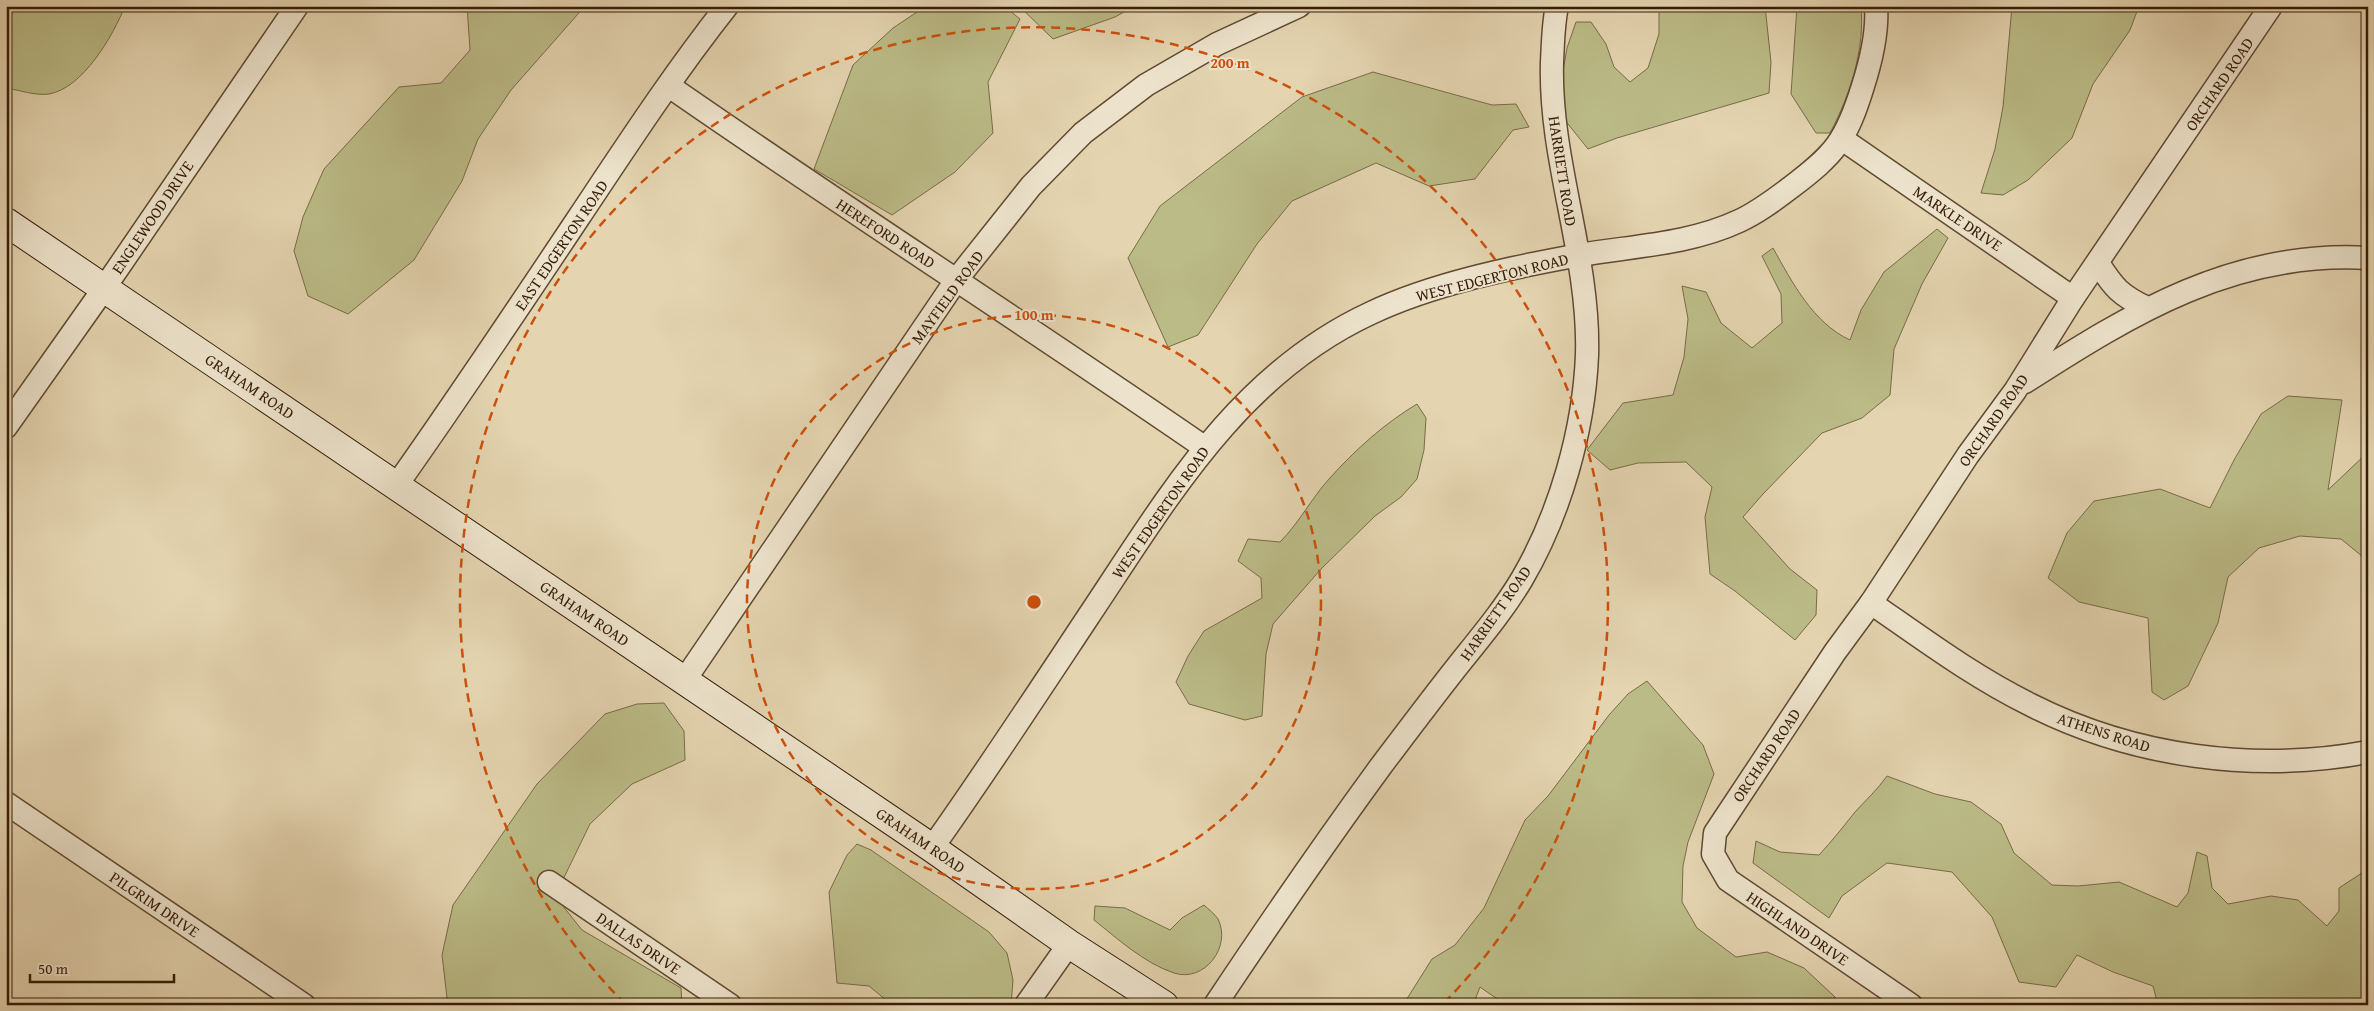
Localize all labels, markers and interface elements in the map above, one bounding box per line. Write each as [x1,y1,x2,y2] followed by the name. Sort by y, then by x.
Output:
[2179,32,2259,136] street label: ORCHARD ROAD
[1210,52,1250,73] text: 200 m
[1542,114,1584,228] street label: HARRIETT ROAD
[105,155,199,279] street label: ENGLEWOOD DRIVE
[508,175,614,315] street label: EAST EDGERTON ROAD
[1908,179,2008,257] street label: MARKLE DRIVE
[832,192,941,274] street label: HEREFORD ROAD
[905,245,989,349] street label: MAYFIELD ROAD
[1413,246,1571,308] street label: WEST EDGERTON ROAD
[1014,304,1054,325] text: 100 m
[201,347,300,425] street label: GRAHAM ROAD
[1952,369,2034,471] street label: ORCHARD ROAD
[1105,441,1215,583] street label: WEST EDGERTON ROAD
[1453,560,1537,665] street label: HARRIETT ROAD
[536,574,635,652] street label: GRAHAM ROAD
[1025,593,1043,611] centre of rings
[1726,703,1806,807] street label: ORCHARD ROAD
[2054,706,2154,758] street label: ATHENS ROAD
[872,801,971,879] street label: GRAHAM ROAD
[105,865,205,943] street label: PILGRIM DRIVE
[1742,885,1854,971] street label: HIGHLAND DRIVE
[592,906,686,980] street label: DALLAS DRIVE
[30,951,174,983] scale bar
[38,958,69,979] text: 50 m

